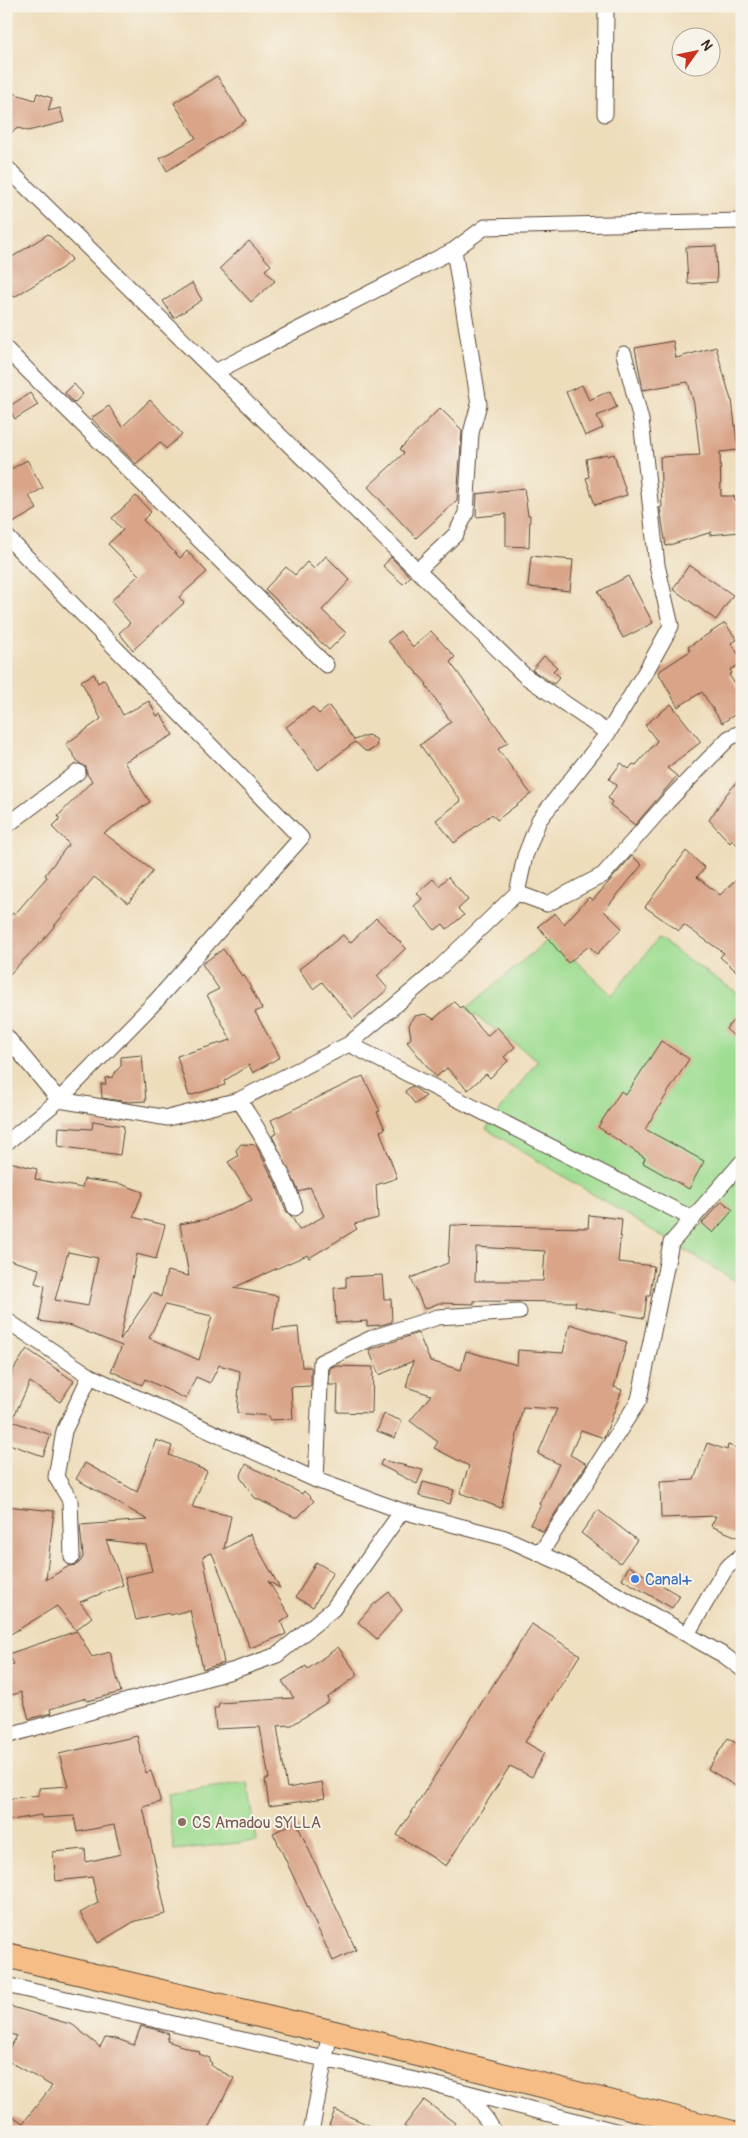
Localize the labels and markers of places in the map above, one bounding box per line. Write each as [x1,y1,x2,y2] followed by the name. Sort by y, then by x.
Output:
[645,1570,692,1590] place label: Canal+
[629,1573,641,1585] marker: Canal+
[192,1813,321,1833] place label: CS Amadou SYLLA
[176,1816,188,1828] marker: CS Amadou SYLLA

